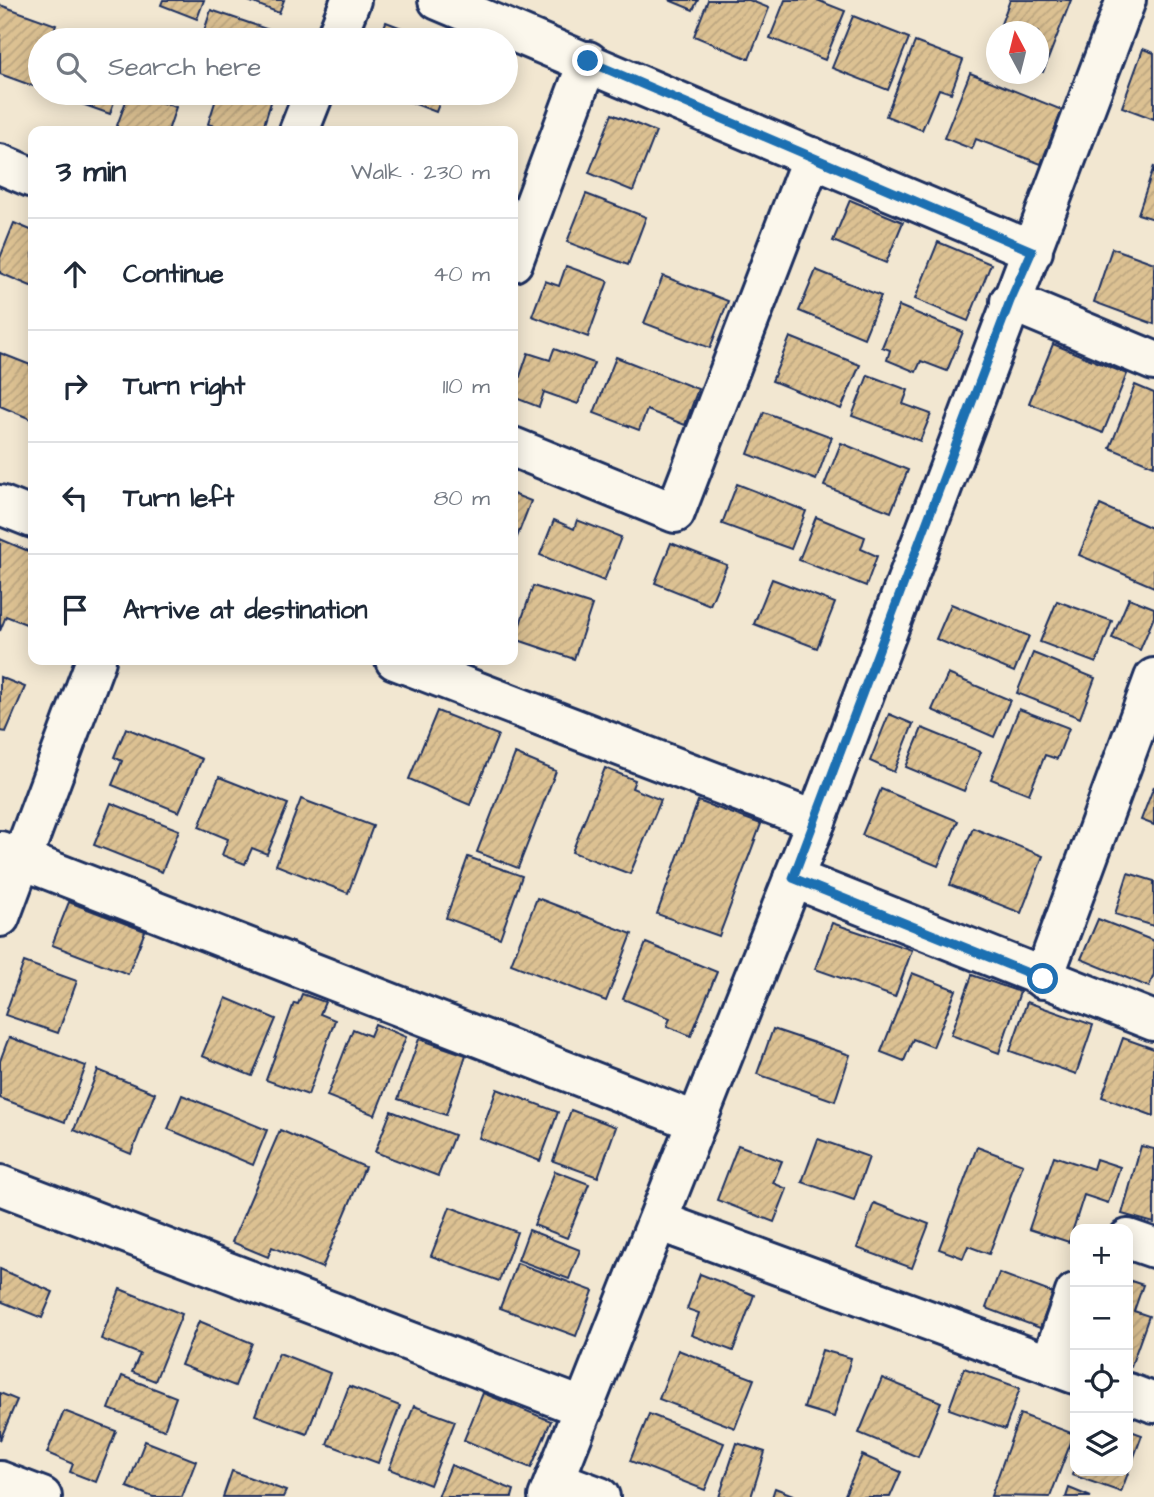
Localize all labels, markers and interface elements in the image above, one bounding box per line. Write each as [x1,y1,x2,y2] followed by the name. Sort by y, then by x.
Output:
[986,21,1049,84] north arrow
[28,28,518,105] search box
[572,45,603,76] route end
[52,48,90,86] icon: search
[108,49,261,85] text: Search here
[56,151,126,193] text: 3 min
[351,156,490,188] text: Walk · 230 m
[56,255,94,293] icon: ahead
[123,256,224,292] text: Continue
[433,258,490,290] text: 40 m
[56,367,94,405] icon: right
[123,368,245,404] text: Turn right
[442,370,490,402] text: 110 m
[56,479,94,517] icon: left
[123,480,234,516] text: Turn left
[433,482,490,514] text: 80 m
[56,591,94,629] icon: arrive
[123,592,368,628] text: Arrive at destination
[1027,963,1058,994] route start
[1070,1224,1133,1476] map controls
[1070,1224,1133,1287] button: +
[1070,1287,1133,1350] button: −
[1070,1350,1133,1413] button: locate
[1070,1413,1133,1476] button: layers

